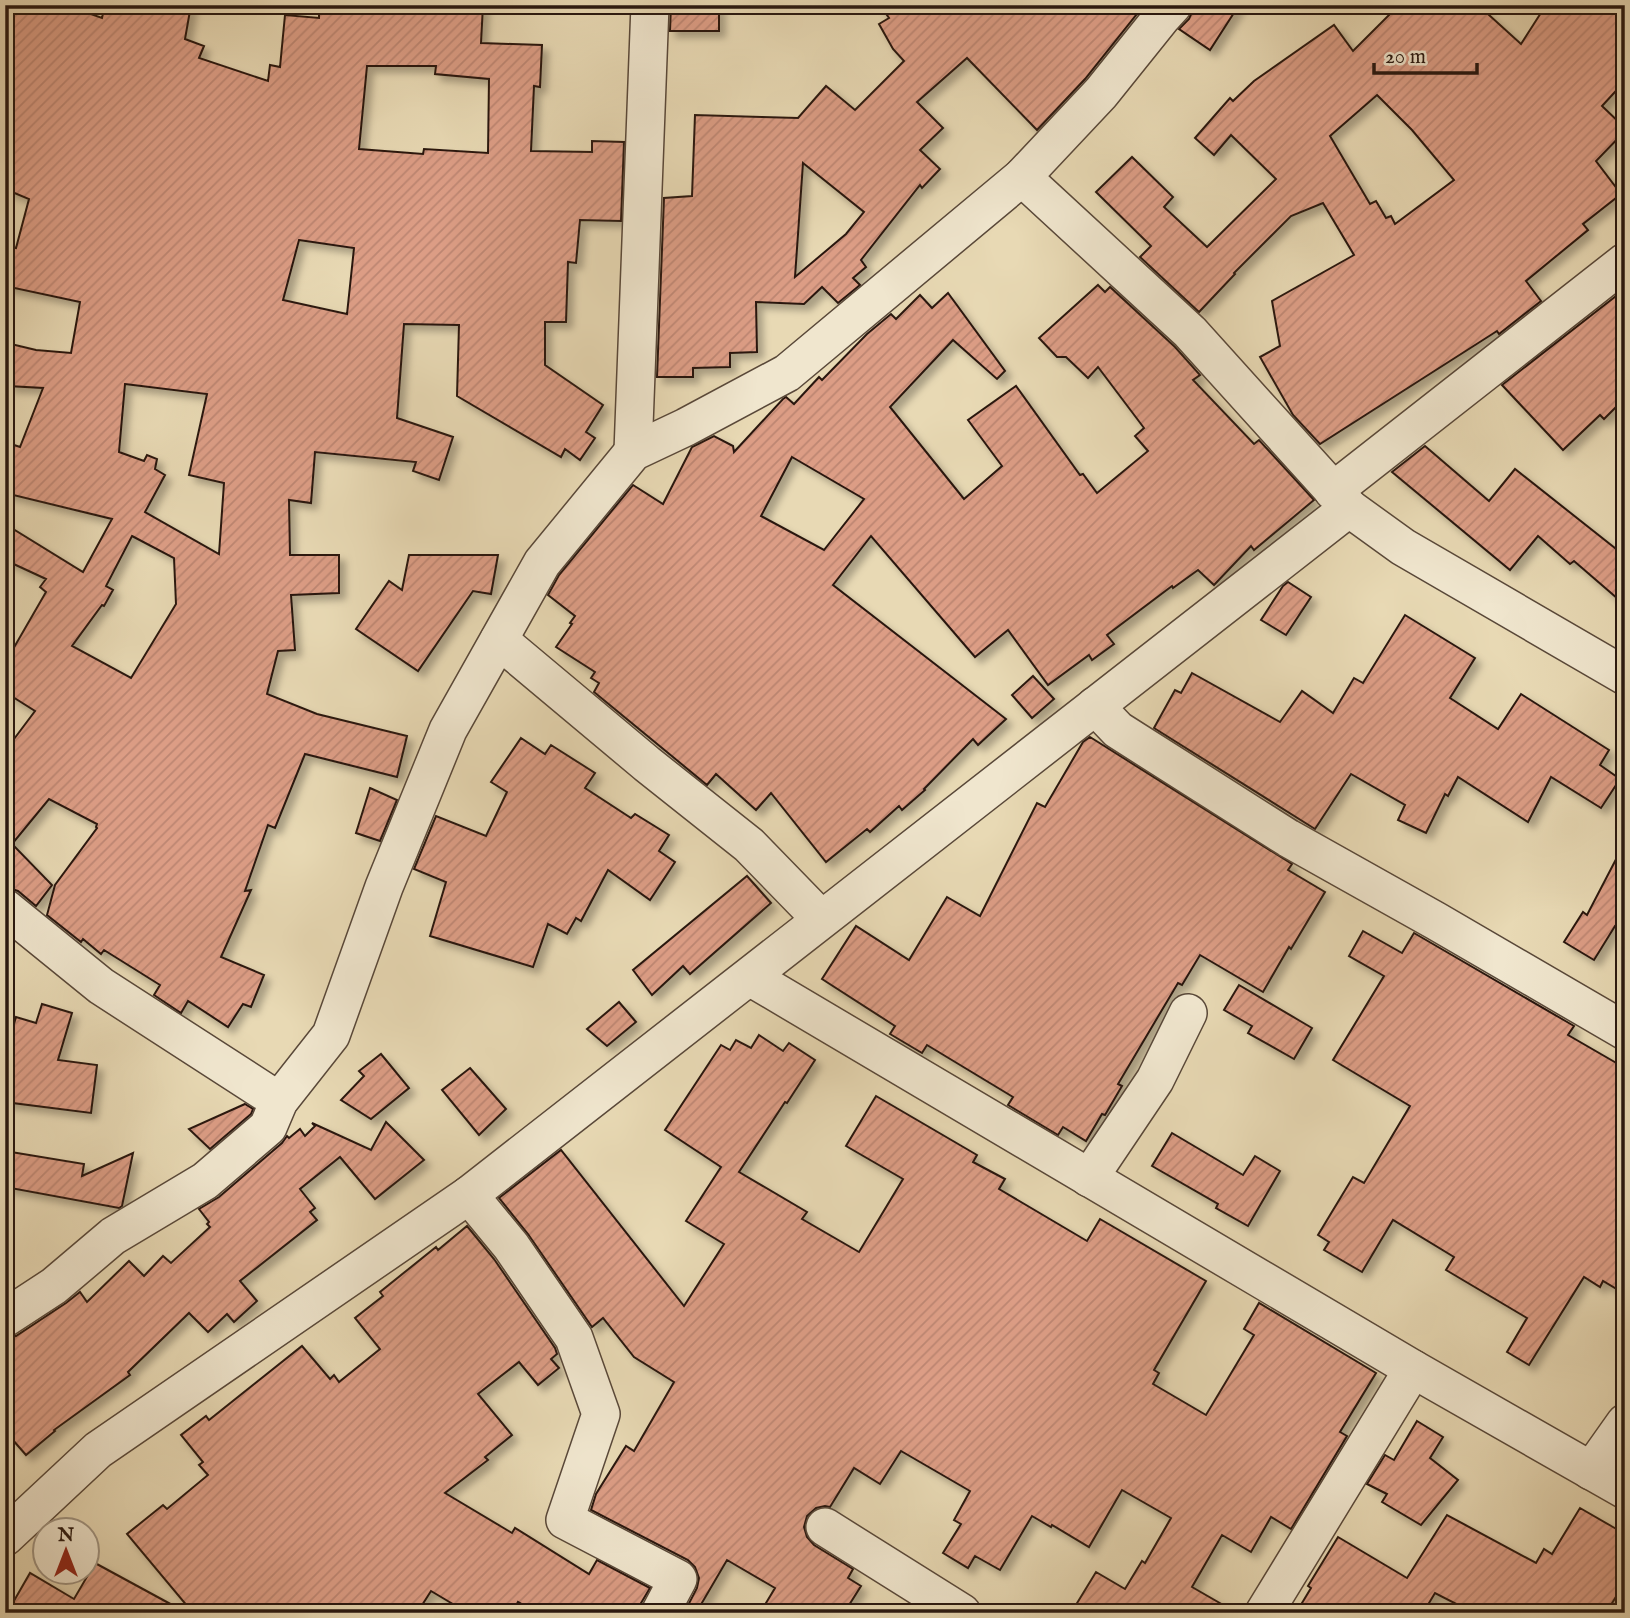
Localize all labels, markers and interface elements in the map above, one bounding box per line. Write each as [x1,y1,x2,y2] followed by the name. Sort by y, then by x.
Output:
[1374,32,1478,76] scale bar
[1385,44,1426,71] text: 20 m
[32,1516,102,1586] north arrow
[57,1524,75,1548] text: N

